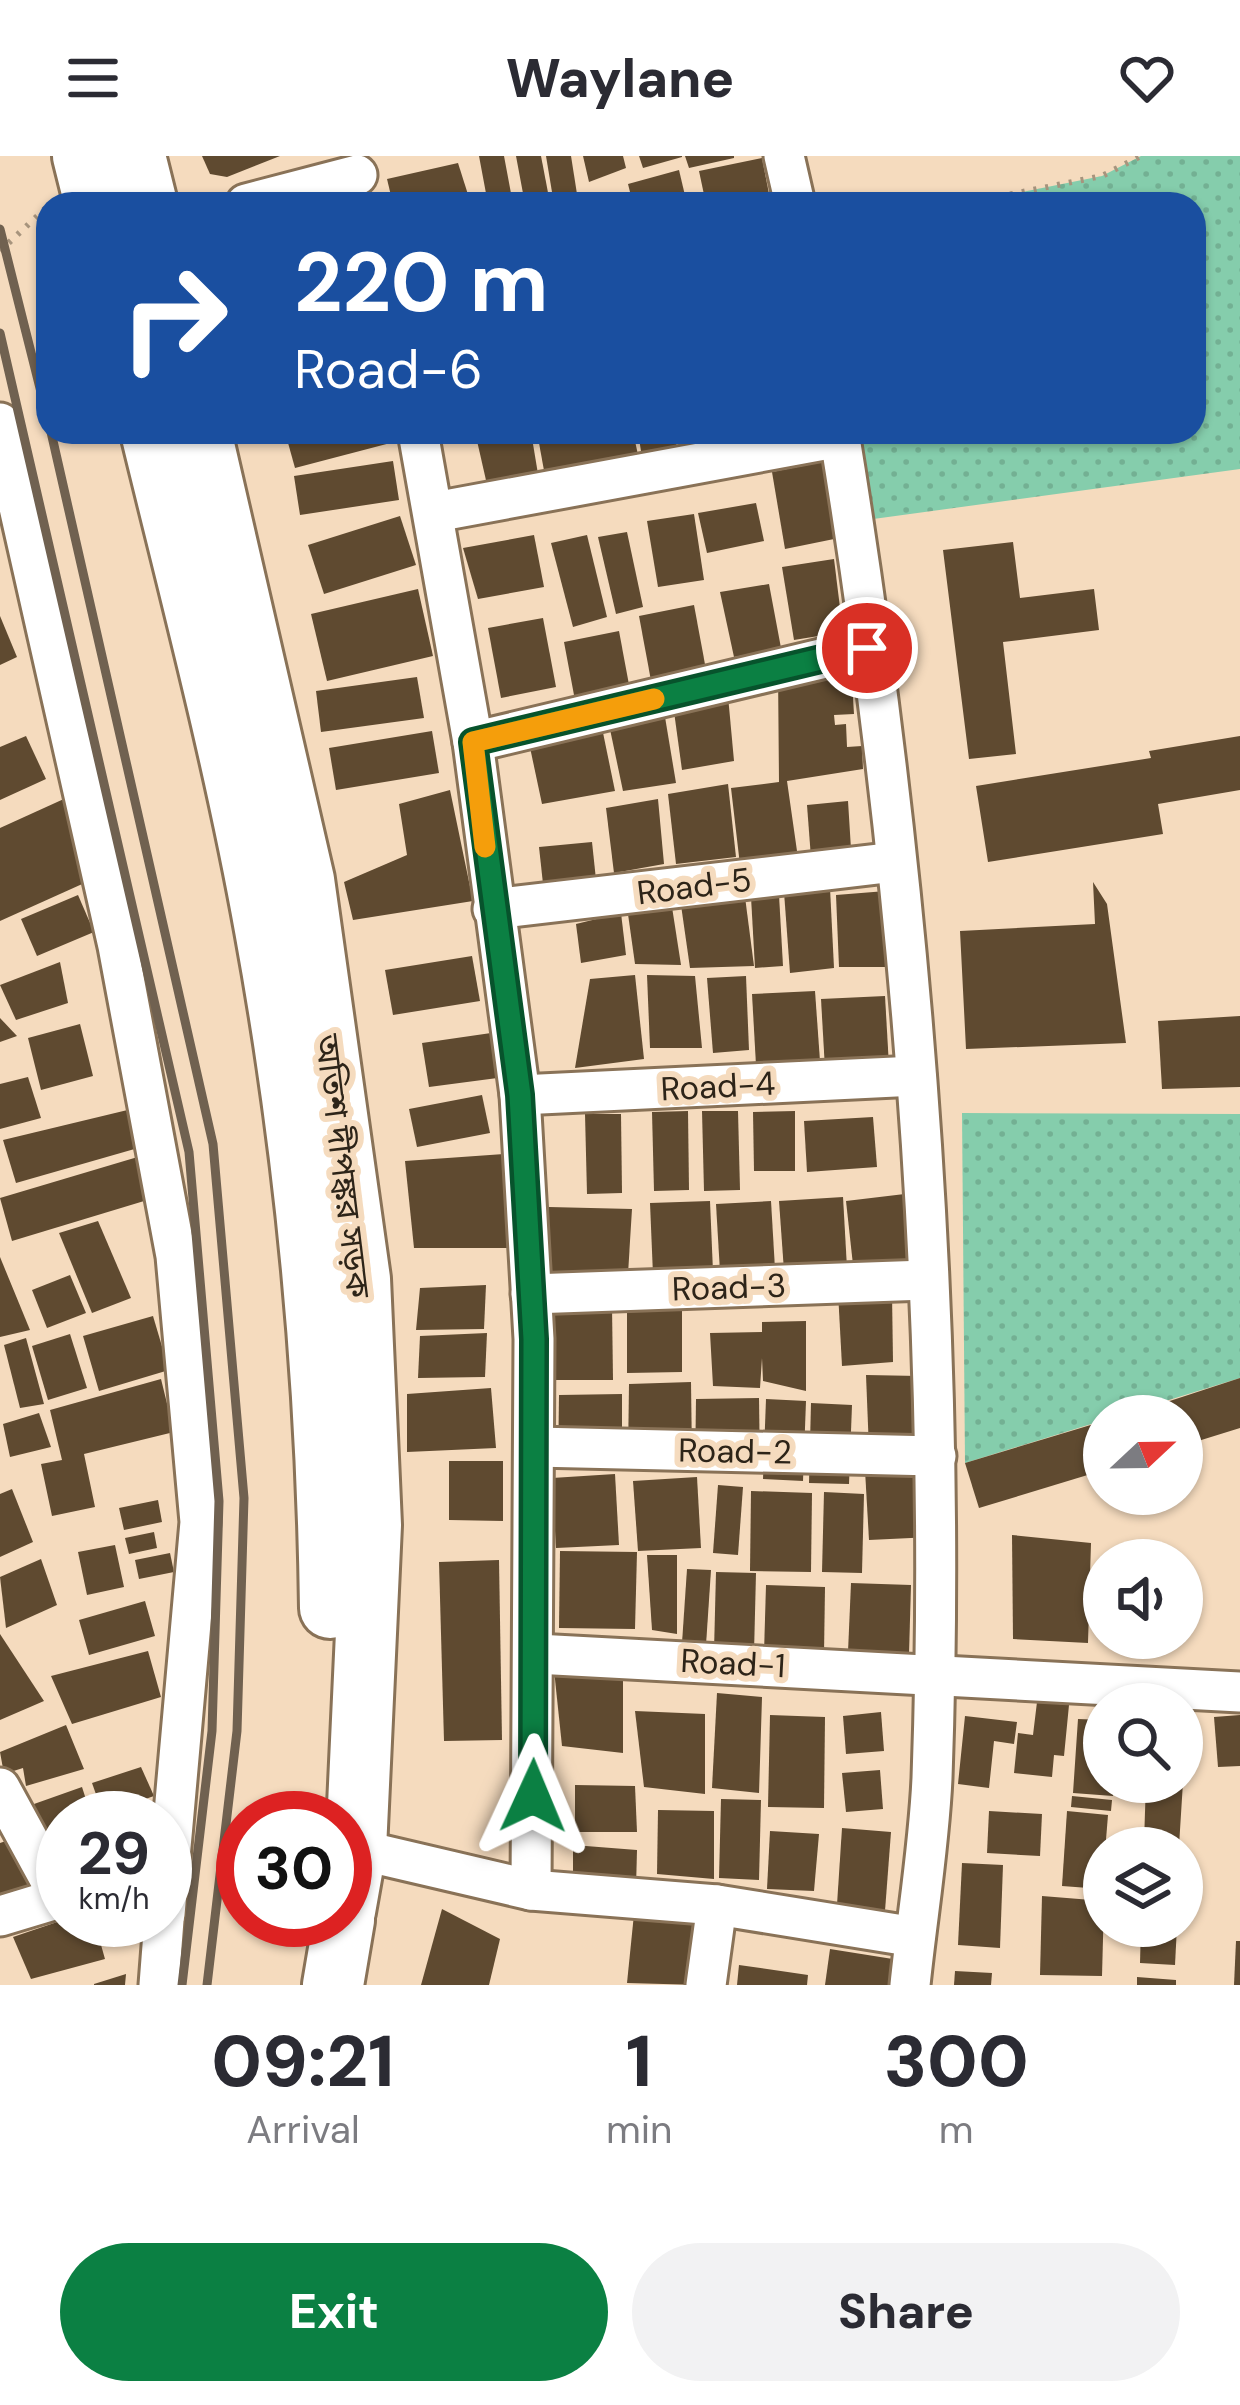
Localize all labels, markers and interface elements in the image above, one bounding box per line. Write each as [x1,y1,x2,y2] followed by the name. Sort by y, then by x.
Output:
[506,43,734,114] text: Waylane
[60,45,126,111] icon: menu
[1114,45,1180,111] icon: heart
[294,228,549,337] text: 220 m
[96,240,252,396] icon: right
[294,334,483,405] text: Road-6
[816,597,918,699] pin
[834,615,900,681] icon: arrive
[634,858,754,914] street label: Road-5
[305,1031,381,1301] street label: অতিশ দীপঙ্কর সড়ক
[660,1062,776,1110] street label: Road-4
[671,1264,787,1310] street label: Road-3
[1083,1395,1203,1515] north arrow
[1083,1395,1203,1947] map controls
[678,1429,792,1473] street label: Road-2
[1083,1539,1203,1659] button: sound
[679,1639,787,1687] street label: Road-1
[1083,1683,1203,1803] button: search
[470,1733,596,1859] position arrow
[216,1791,372,1947] speed limit sign: 30
[78,1814,150,1893] text: 29
[1083,1827,1203,1947] button: layers
[79,1879,149,1918] text: km/h
[211,2015,395,2108] text: 09:21
[626,2015,652,2108] text: 1
[884,2015,1029,2108] text: 300
[246,2104,360,2155] text: Arrival
[606,2104,672,2155] text: min
[939,2104,974,2155] text: m
[60,2243,608,2381] button: Exit
[632,2243,1180,2381] button: Share

